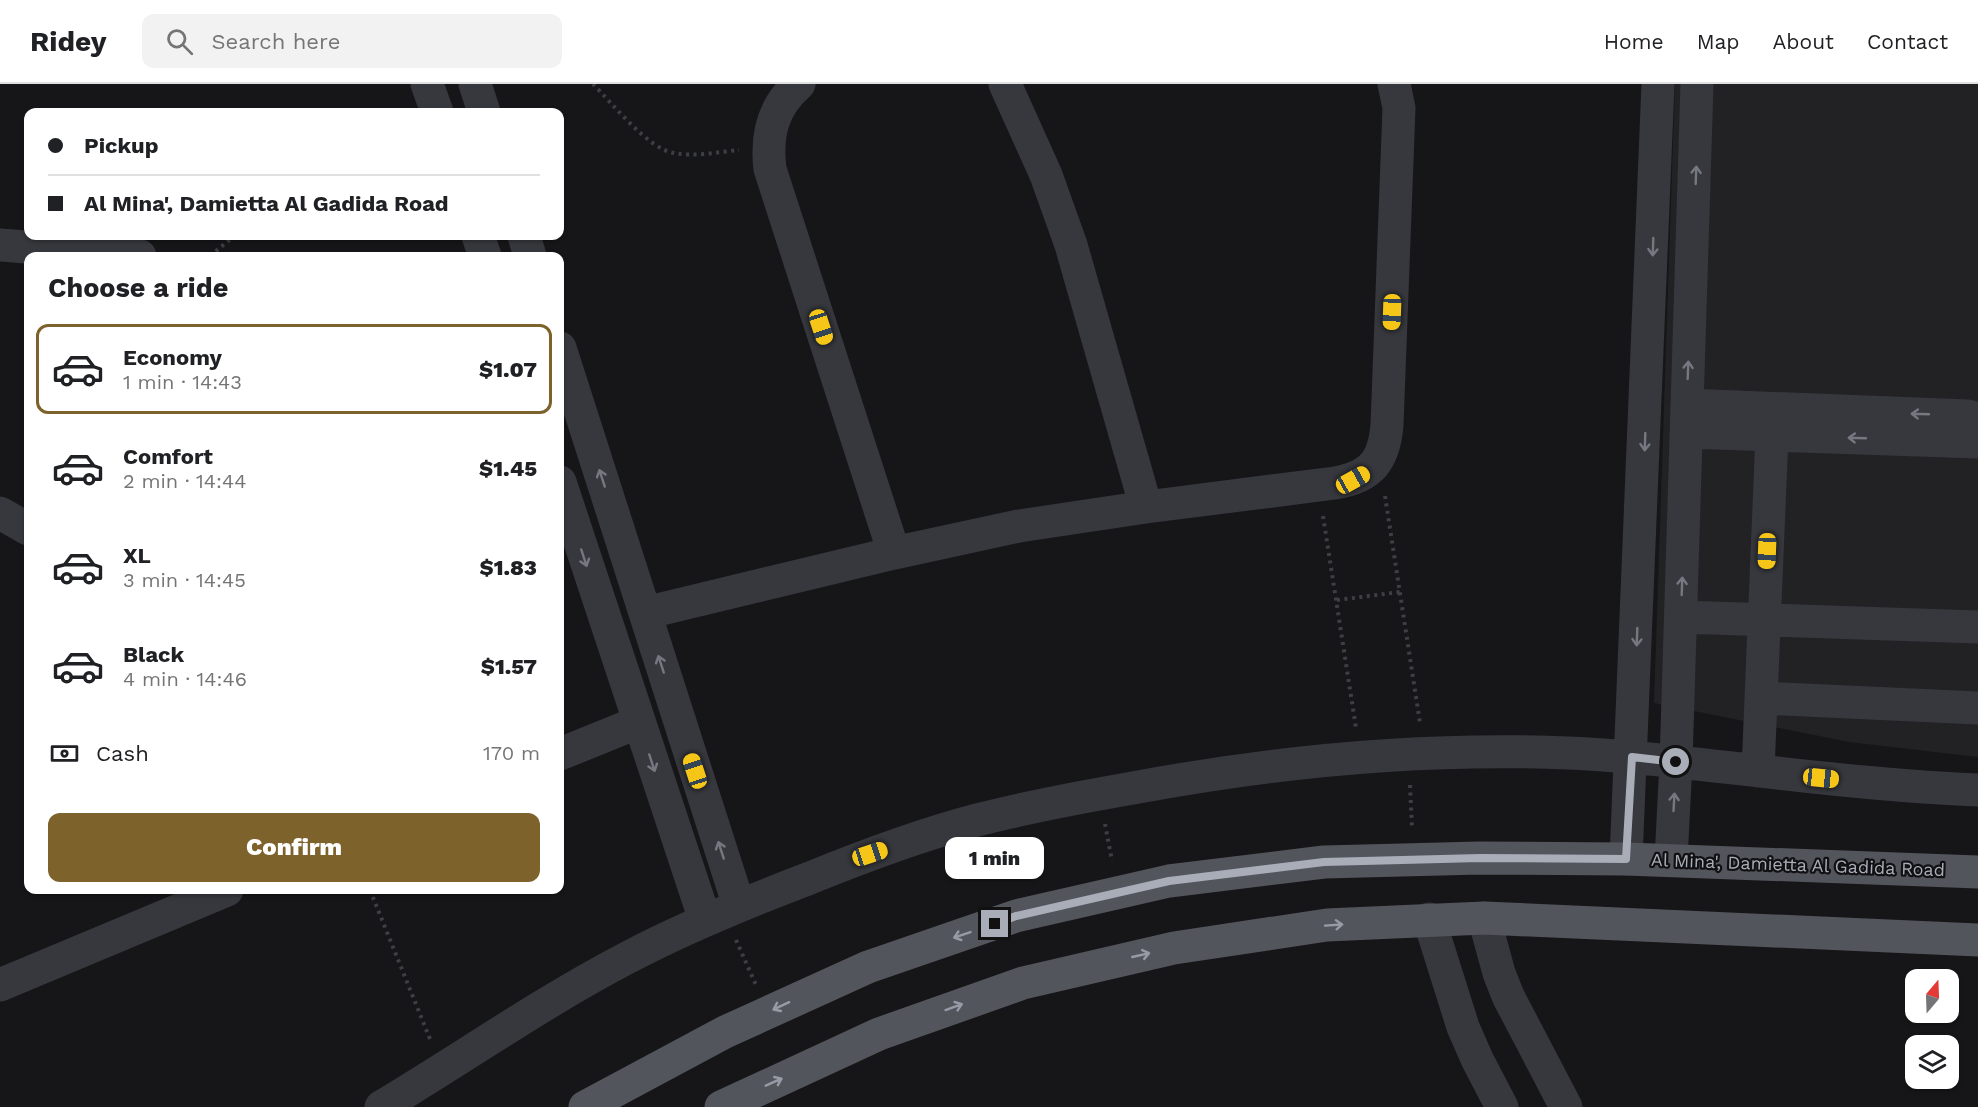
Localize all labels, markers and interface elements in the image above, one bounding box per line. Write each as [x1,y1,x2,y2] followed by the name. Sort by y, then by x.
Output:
[142,14,562,68] search box
[30,25,106,58] text: Ridey
[163,25,196,58] icon: search
[211,29,340,54] text: Search here
[1604,29,1664,54] text: Home
[1697,29,1740,54] text: Map
[1773,29,1834,54] text: About
[1867,29,1948,54] text: Contact
[84,133,159,158] text: Pickup
[1690,166,1701,186] one-way arrow
[84,191,449,216] text: Al Mina', Damietta Al Gadida Road
[1647,237,1658,257] one-way arrow
[48,272,228,304] text: Choose a ride
[1382,294,1402,330] car
[807,307,835,347] car
[51,342,105,396] icon: car
[123,345,222,370] text: Economy
[479,357,537,382] text: $1.07
[1682,361,1694,381] one-way arrow
[123,370,242,394] text: 1 min · 14:43
[1910,409,1930,420] one-way arrow
[1639,432,1650,452] one-way arrow
[1847,432,1867,444] one-way arrow
[51,441,105,495] icon: car
[123,444,213,469] text: Comfort
[479,456,537,481] text: $1.45
[1333,463,1373,497] car
[123,469,246,493] text: 2 min · 14:44
[595,469,606,488] one-way arrow
[1757,533,1777,569] car
[51,540,105,594] icon: car
[123,543,151,568] text: XL
[580,548,591,567] one-way arrow
[479,555,537,580] text: $1.83
[123,568,246,592] text: 3 min · 14:45
[1676,576,1687,596] one-way arrow
[1631,627,1643,647] one-way arrow
[51,639,105,693] icon: car
[123,642,184,667] text: Black
[481,654,537,679] text: $1.57
[655,655,666,674] one-way arrow
[123,667,247,691] text: 4 min · 14:46
[48,737,81,770] icon: cash
[96,741,149,766] text: Cash
[483,741,540,765] text: 170 m
[1662,748,1689,775] route start
[681,751,709,791] car
[648,753,659,772] one-way arrow
[1802,767,1840,789] car
[1669,792,1680,812] one-way arrow
[48,813,540,882] button: Confirm
[946,837,1044,879] callout: 1 min
[850,840,890,868] car
[714,841,725,860] one-way arrow
[969,846,1020,870] text: 1 min
[1651,849,1945,880] street label: Al Mina', Damietta Al Gadida Road
[981,910,1008,937] route end
[1324,919,1343,930] one-way arrow
[953,930,972,941] one-way arrow
[1132,949,1151,961] one-way arrow
[1905,969,1959,1023] north arrow
[1905,969,1959,1089] map controls
[772,1001,790,1013] one-way arrow
[944,1001,963,1012] one-way arrow
[1905,1035,1959,1089] button: layers
[764,1075,782,1087] one-way arrow

